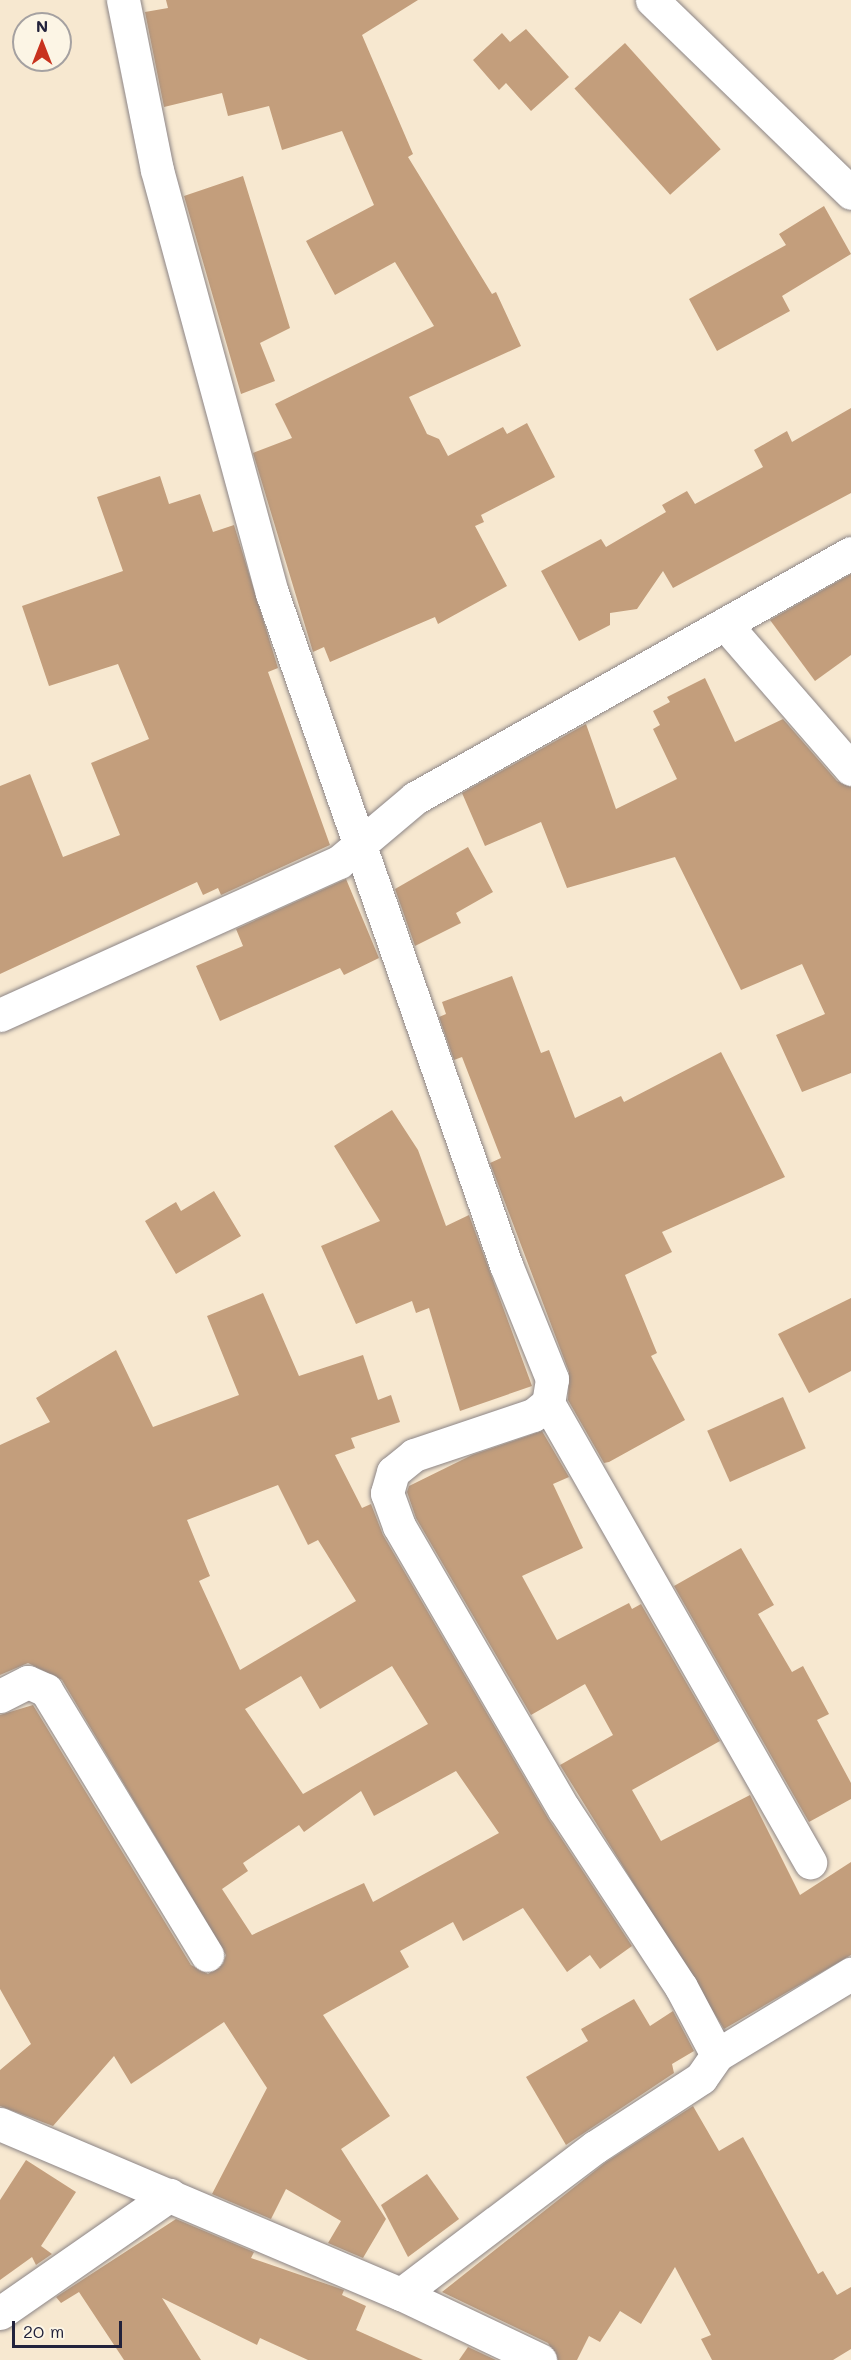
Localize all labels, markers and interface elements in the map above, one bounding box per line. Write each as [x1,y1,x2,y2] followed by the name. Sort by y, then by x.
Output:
[12,12,72,72] north arrow
[36,15,48,36] text: N
[15,2309,124,2347] scale bar
[23,2319,64,2343] text: 20 m

